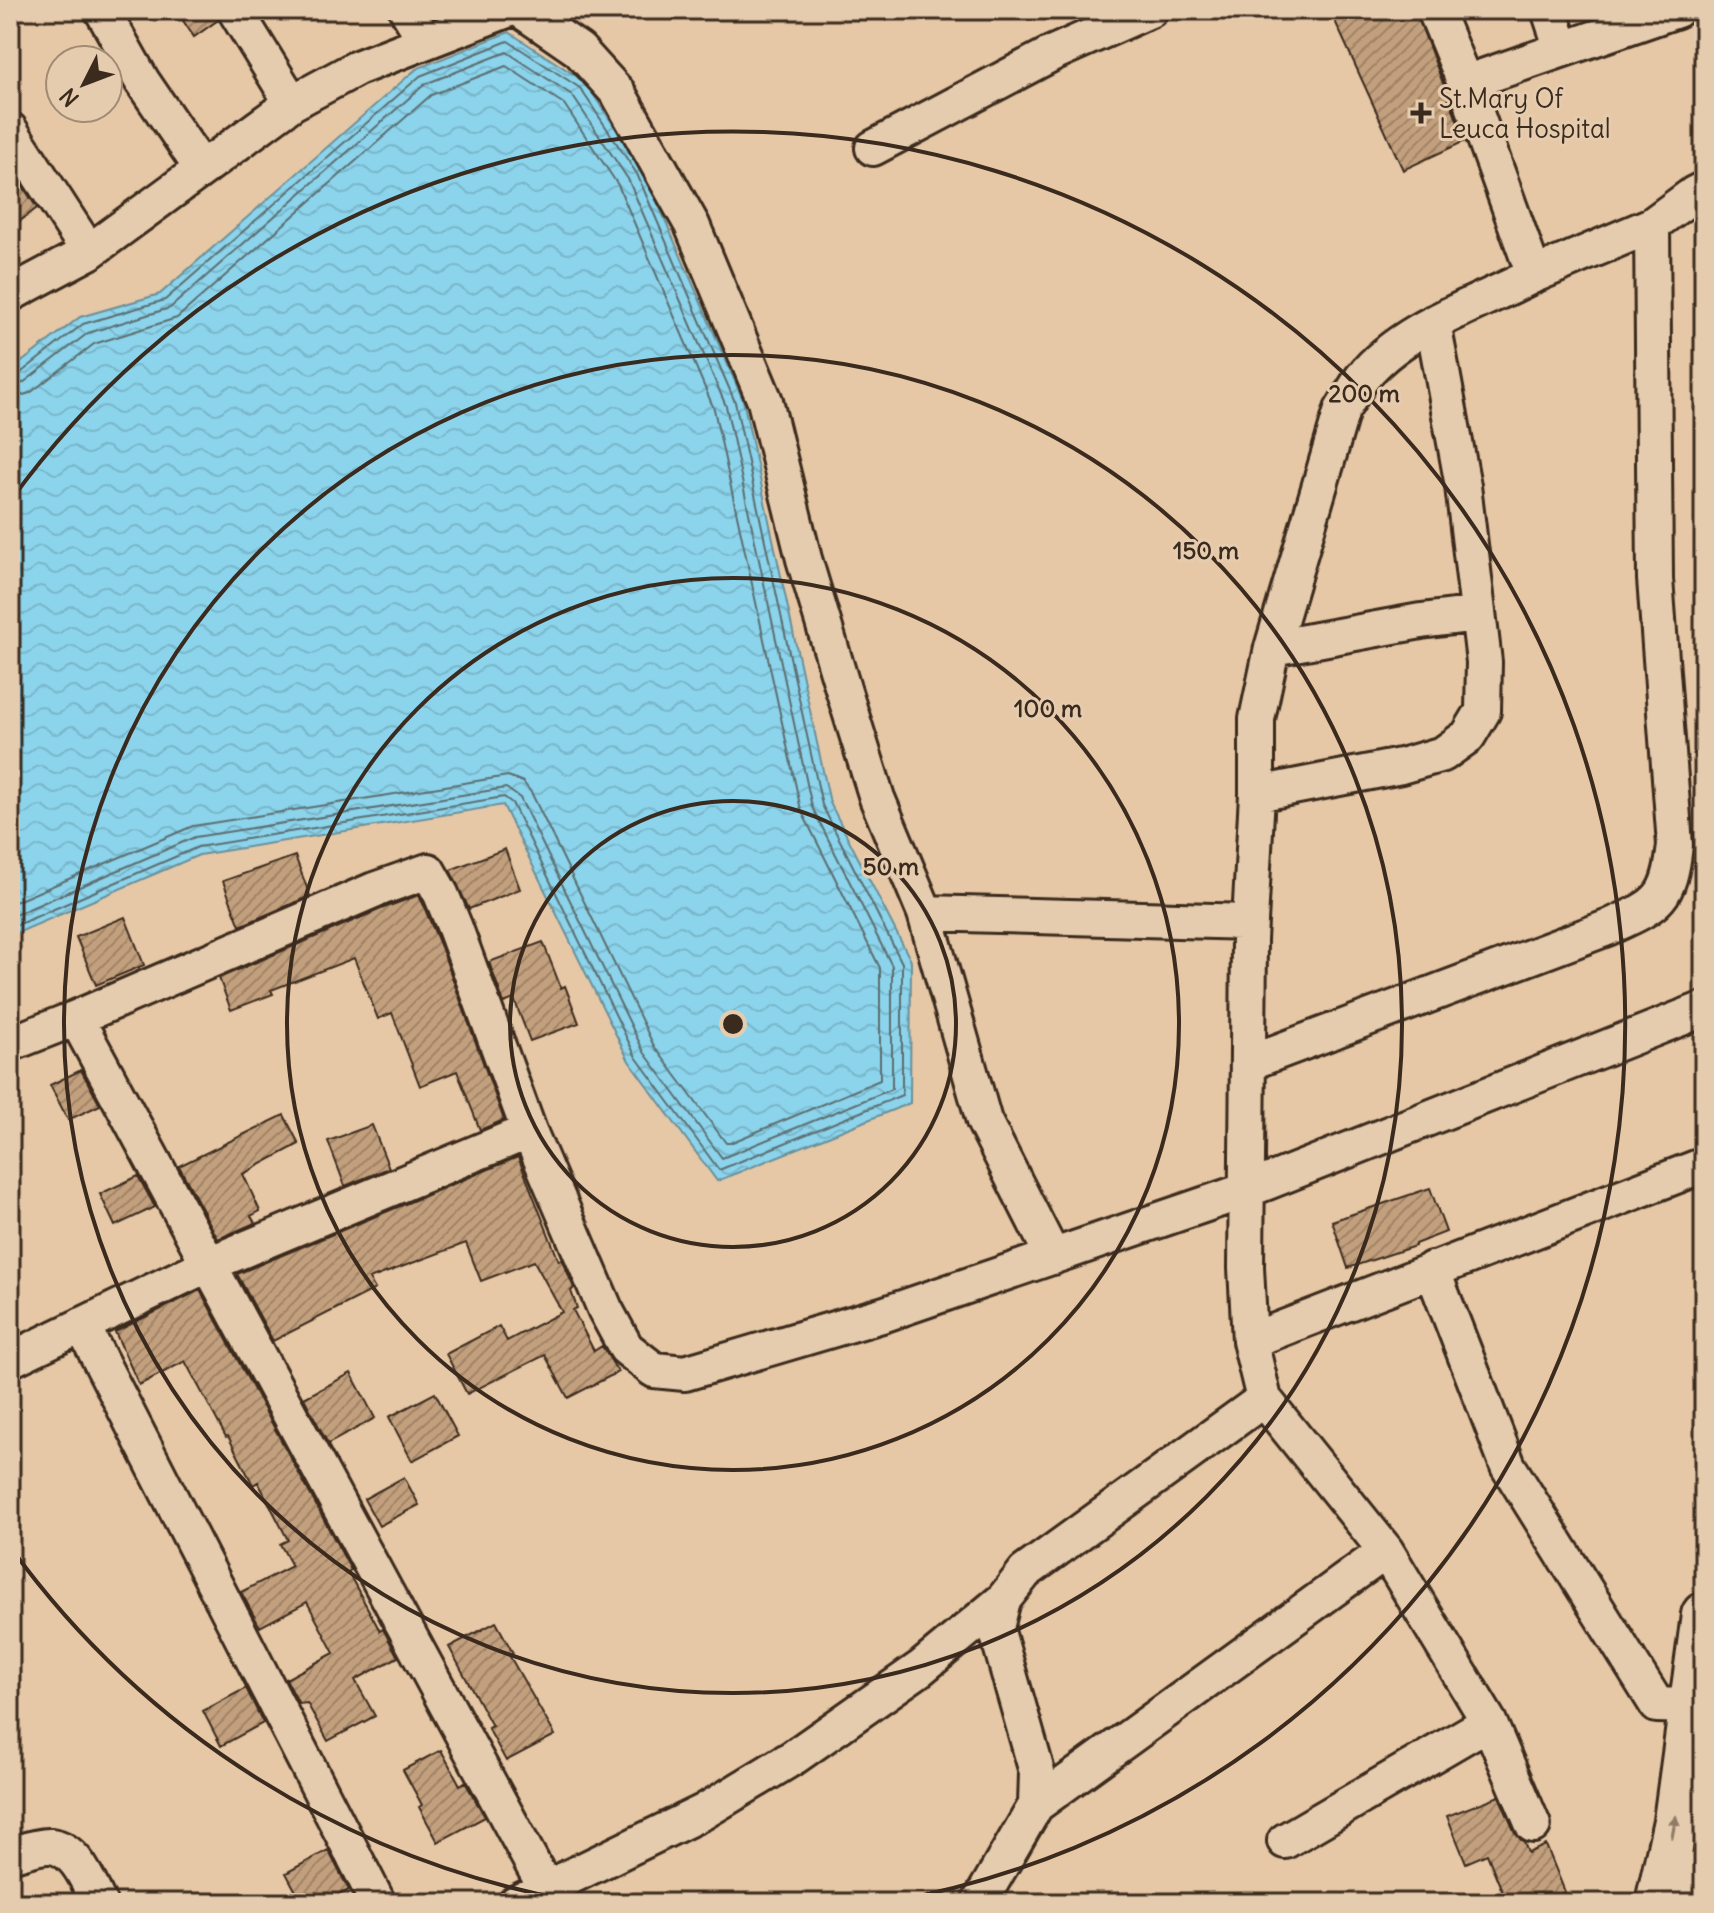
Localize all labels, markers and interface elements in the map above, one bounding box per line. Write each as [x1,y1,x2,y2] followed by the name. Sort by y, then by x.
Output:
[44,44,124,124] north arrow
[54,82,85,112] text: N
[1439,82,1611,145] place label: St.Mary Of Leuca Hospital
[1410,102,1432,124] marker: St.Mary Of Leuca Hospital
[1328,378,1400,408] text: 200 m
[1173,535,1239,565] text: 150 m
[1014,693,1082,723] text: 100 m
[863,851,919,881] text: 50 m
[719,1010,747,1038] centre of rings
[1669,1814,1681,1839] one-way arrow

